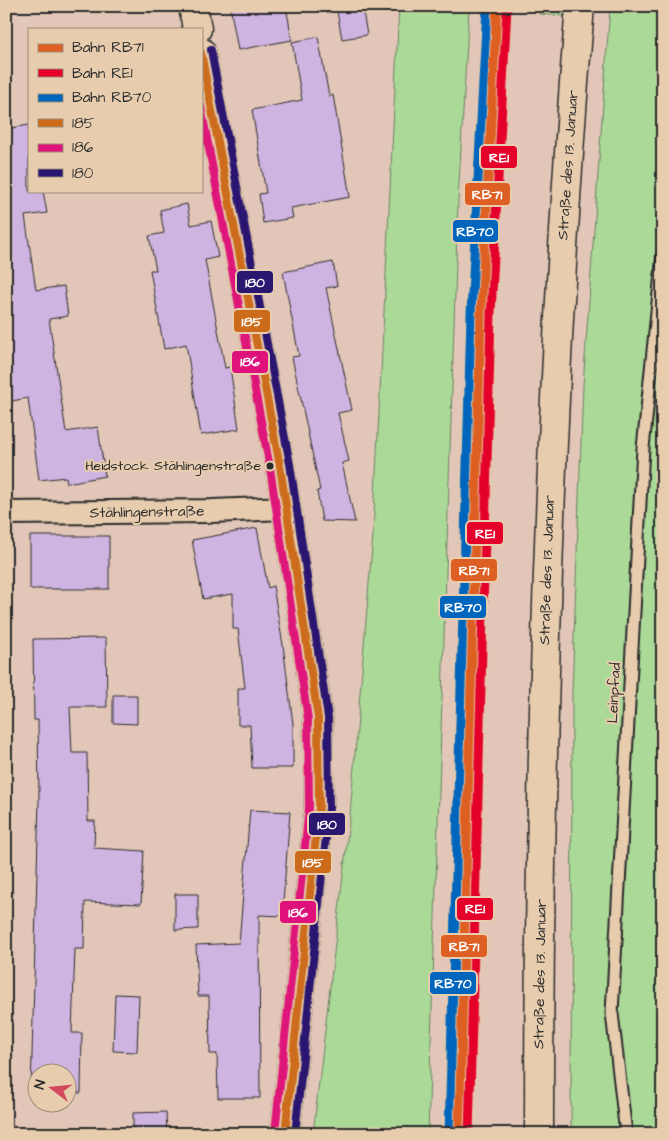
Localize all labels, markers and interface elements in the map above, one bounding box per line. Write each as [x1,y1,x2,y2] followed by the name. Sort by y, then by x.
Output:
[28,28,202,192] legend
[72,37,144,58] text: Bahn RB71
[72,63,133,84] text: Bahn RE1
[72,87,152,108] text: Bahn RB70
[552,89,584,241] street label: Straße des 13. Januar
[72,113,95,134] text: 185
[72,137,94,158] text: 186
[480,145,518,169] line badge: RE1
[489,148,509,168] text: RE1
[72,163,94,184] text: 180
[464,182,511,206] line badge: RB71
[472,185,502,205] text: RB71
[452,219,499,243] line badge: RB70
[456,222,494,242] text: RB70
[236,270,274,294] line badge: 180
[245,273,265,293] text: 180
[233,309,271,333] line badge: 185
[242,312,263,332] text: 185
[231,350,269,374] line badge: 186
[240,352,260,372] text: 186
[85,456,261,476] place label: Heidstock Stählingenstraße
[265,461,275,471] marker: Heidstock Stählingenstraße
[534,495,560,645] street label: Straße des 13. Januar
[90,501,204,524] street label: Stählingenstraße
[466,521,504,545] line badge: RE1
[475,524,495,544] text: RE1
[450,558,498,582] line badge: RB71
[459,561,489,581] text: RB71
[439,595,487,619] line badge: RB70
[444,598,482,618] text: RB70
[602,662,626,724] street label: Leinpfad
[308,812,346,836] line badge: 180
[317,815,337,835] text: 180
[294,850,332,874] line badge: 185
[303,853,324,873] text: 185
[456,897,494,921] line badge: RE1
[465,899,485,919] text: RE1
[528,899,552,1049] street label: Straße des 13. Januar
[279,900,317,924] line badge: 186
[288,903,308,923] text: 186
[440,934,488,958] line badge: RB71
[449,937,479,957] text: RB71
[429,971,477,995] line badge: RB70
[434,974,472,994] text: RB70
[28,1062,78,1112] north arrow
[30,1078,51,1092] text: N

